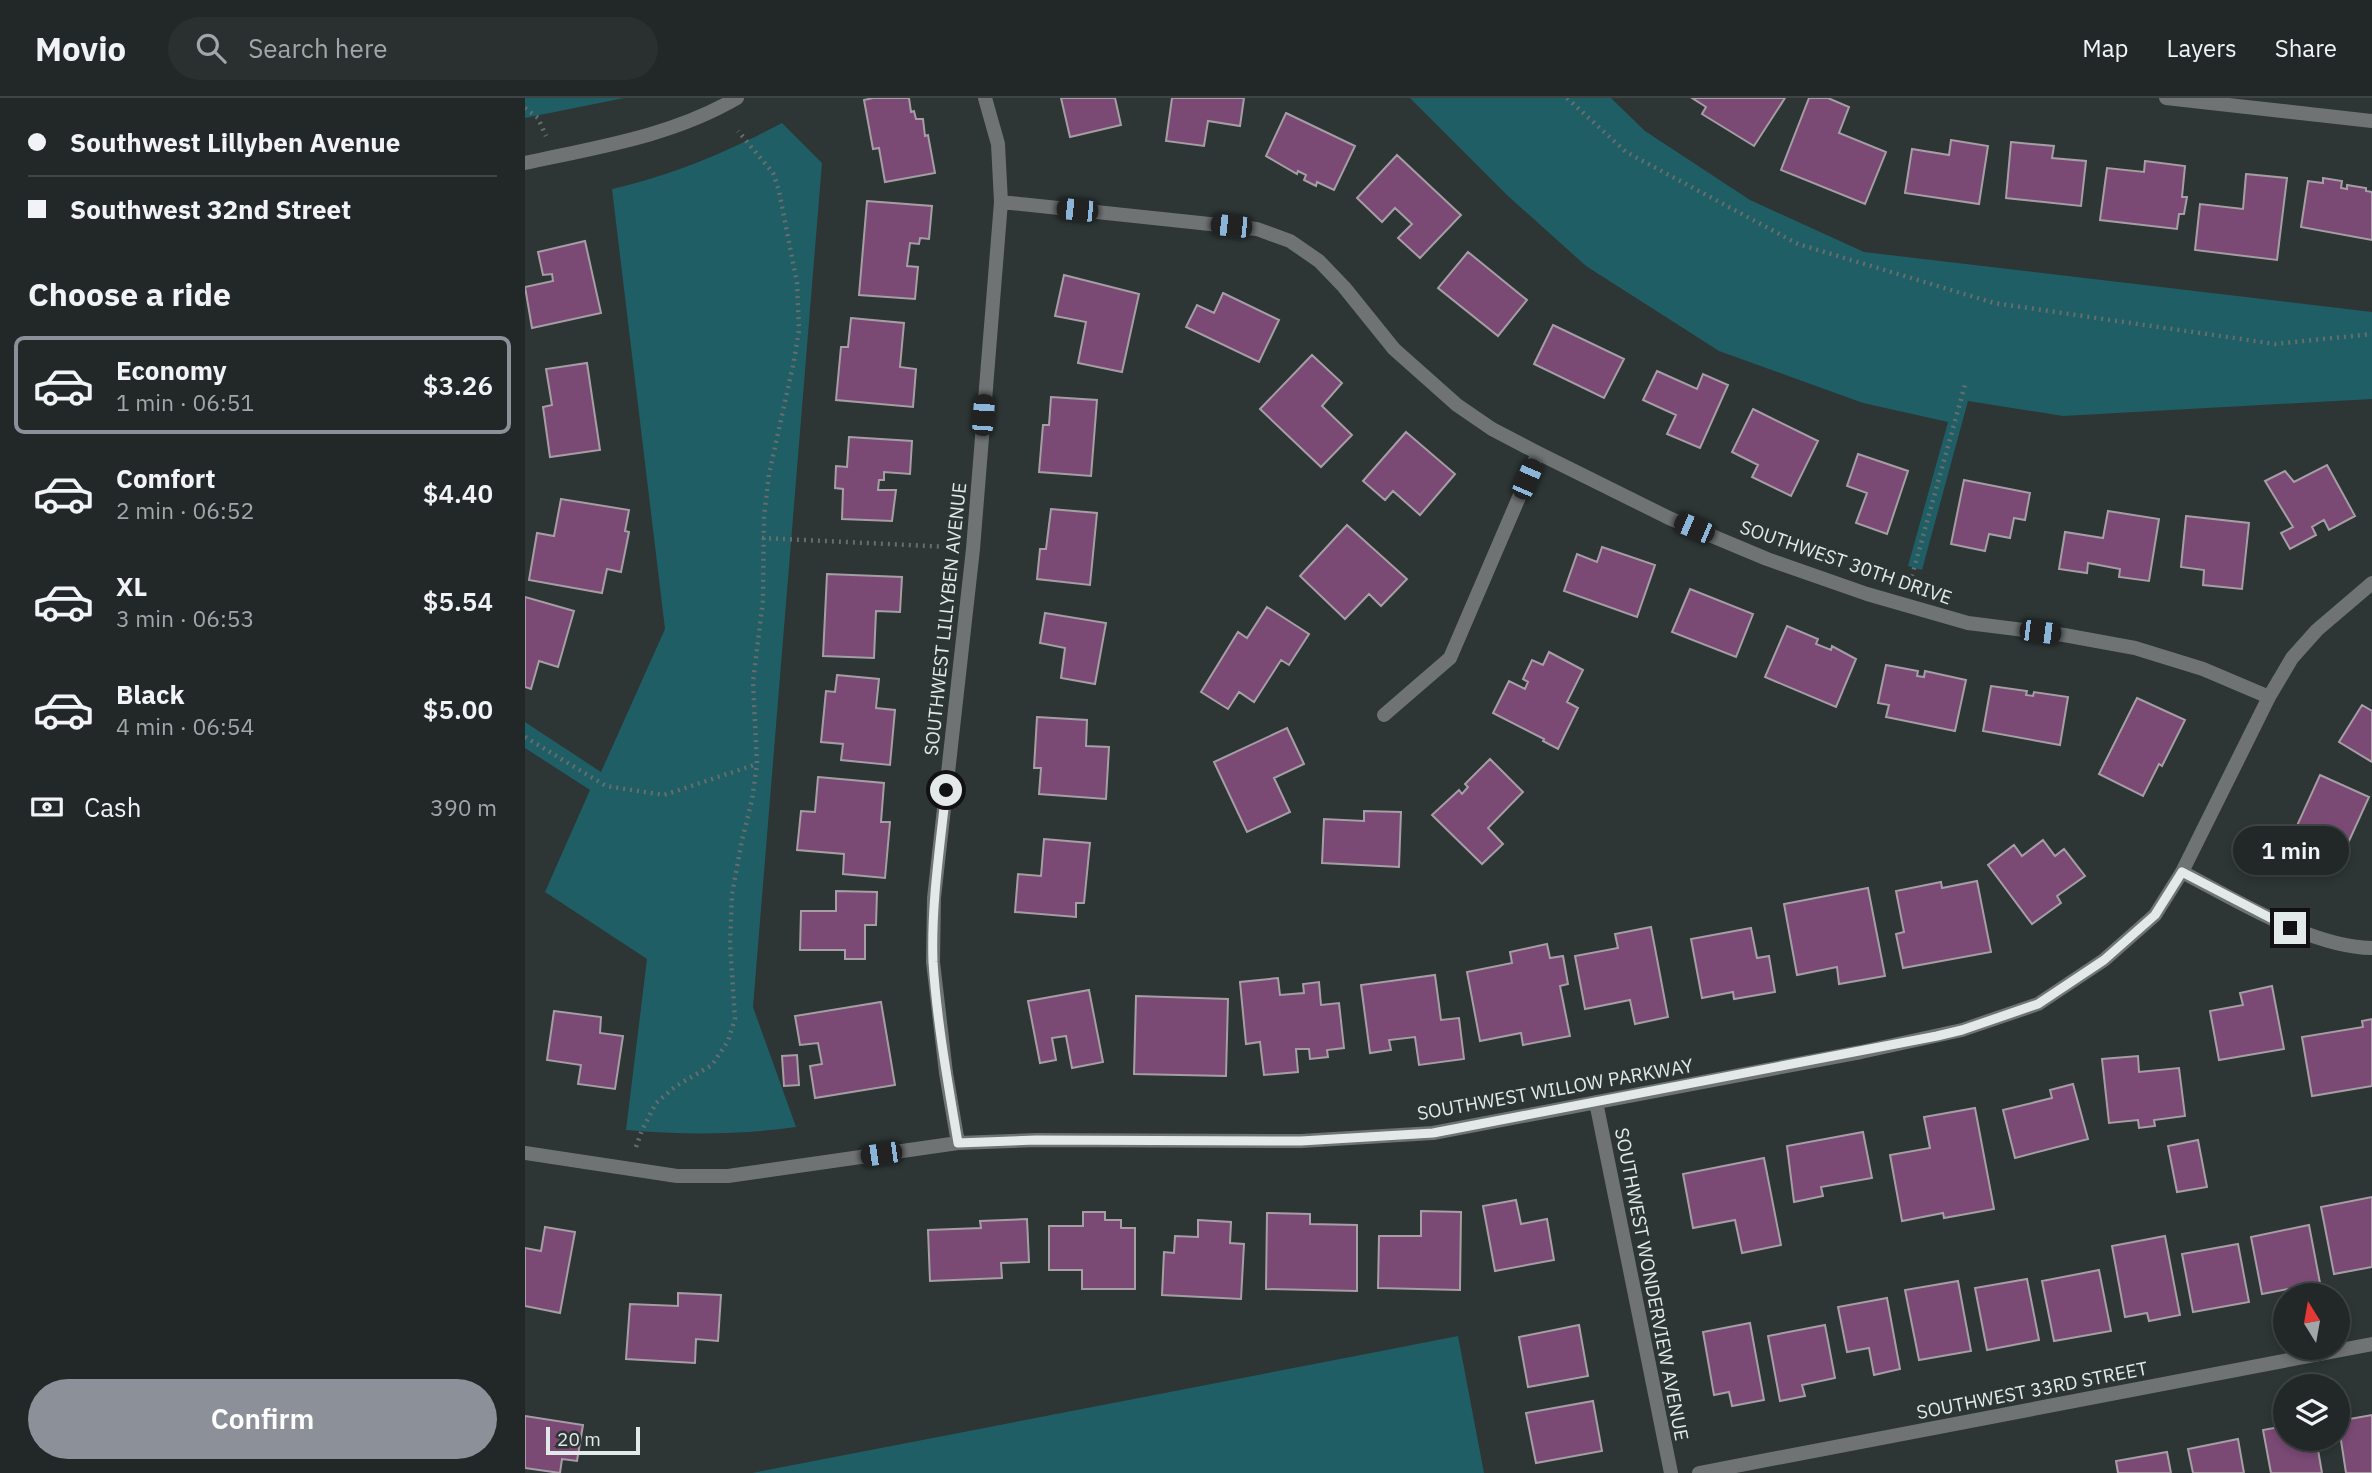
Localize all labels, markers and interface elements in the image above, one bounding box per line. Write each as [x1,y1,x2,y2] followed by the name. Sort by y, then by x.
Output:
[168,17,658,80] search box
[35,27,126,70] text: Movio
[192,29,230,67] icon: search
[248,31,388,65] text: Search here
[2082,32,2129,64] text: Map
[2167,32,2237,64] text: Layers
[2275,32,2337,64] text: Share
[70,125,400,159] text: Southwest Lillyben Avenue
[70,192,351,226] text: Southwest 32nd Street
[1056,197,1099,223] car
[1210,213,1253,239] car
[28,273,231,315] text: Choose a ride
[116,353,227,387] text: Economy
[32,354,95,417] icon: car
[423,368,493,402] text: $3.26
[116,387,254,417] text: 1 min · 06:51
[972,393,995,437] car
[1510,456,1545,502] car
[116,461,215,495] text: Comfort
[32,462,95,525] icon: car
[423,476,493,510] text: $4.40
[919,481,971,757] street label: SOUTHWEST LILLYBEN AVENUE
[116,495,254,525] text: 2 min · 06:52
[1671,510,1718,546] car
[1737,514,1955,610] street label: SOUTHWEST 30TH DRIVE
[116,569,147,603] text: XL
[32,570,95,633] icon: car
[423,584,493,618] text: $5.54
[116,603,254,633] text: 3 min · 06:53
[2018,619,2063,645] car
[116,677,184,711] text: Black
[32,678,95,741] icon: car
[423,692,493,726] text: $5.00
[116,711,254,741] text: 4 min · 06:54
[930,774,962,806] route start
[28,788,66,826] icon: cash
[84,790,141,824] text: Cash
[430,792,497,822] text: 390 m
[2232,826,2348,876] callout: 1 min
[2261,835,2321,865] text: 1 min
[2274,912,2306,944] route end
[1415,1053,1696,1125] street label: SOUTHWEST WILLOW PARKWAY
[1610,1126,1694,1442] street label: SOUTHWEST WONDERVIEW AVENUE
[859,1141,904,1167] car
[2273,1283,2350,1360] north arrow
[2273,1283,2350,1451] map controls
[1914,1356,2150,1424] street label: SOUTHWEST 33RD STREET
[2273,1374,2350,1451] button: layers
[28,1379,497,1459] button: Confirm
[546,1424,641,1456] scale bar
[557,1427,601,1451] text: 20 m

